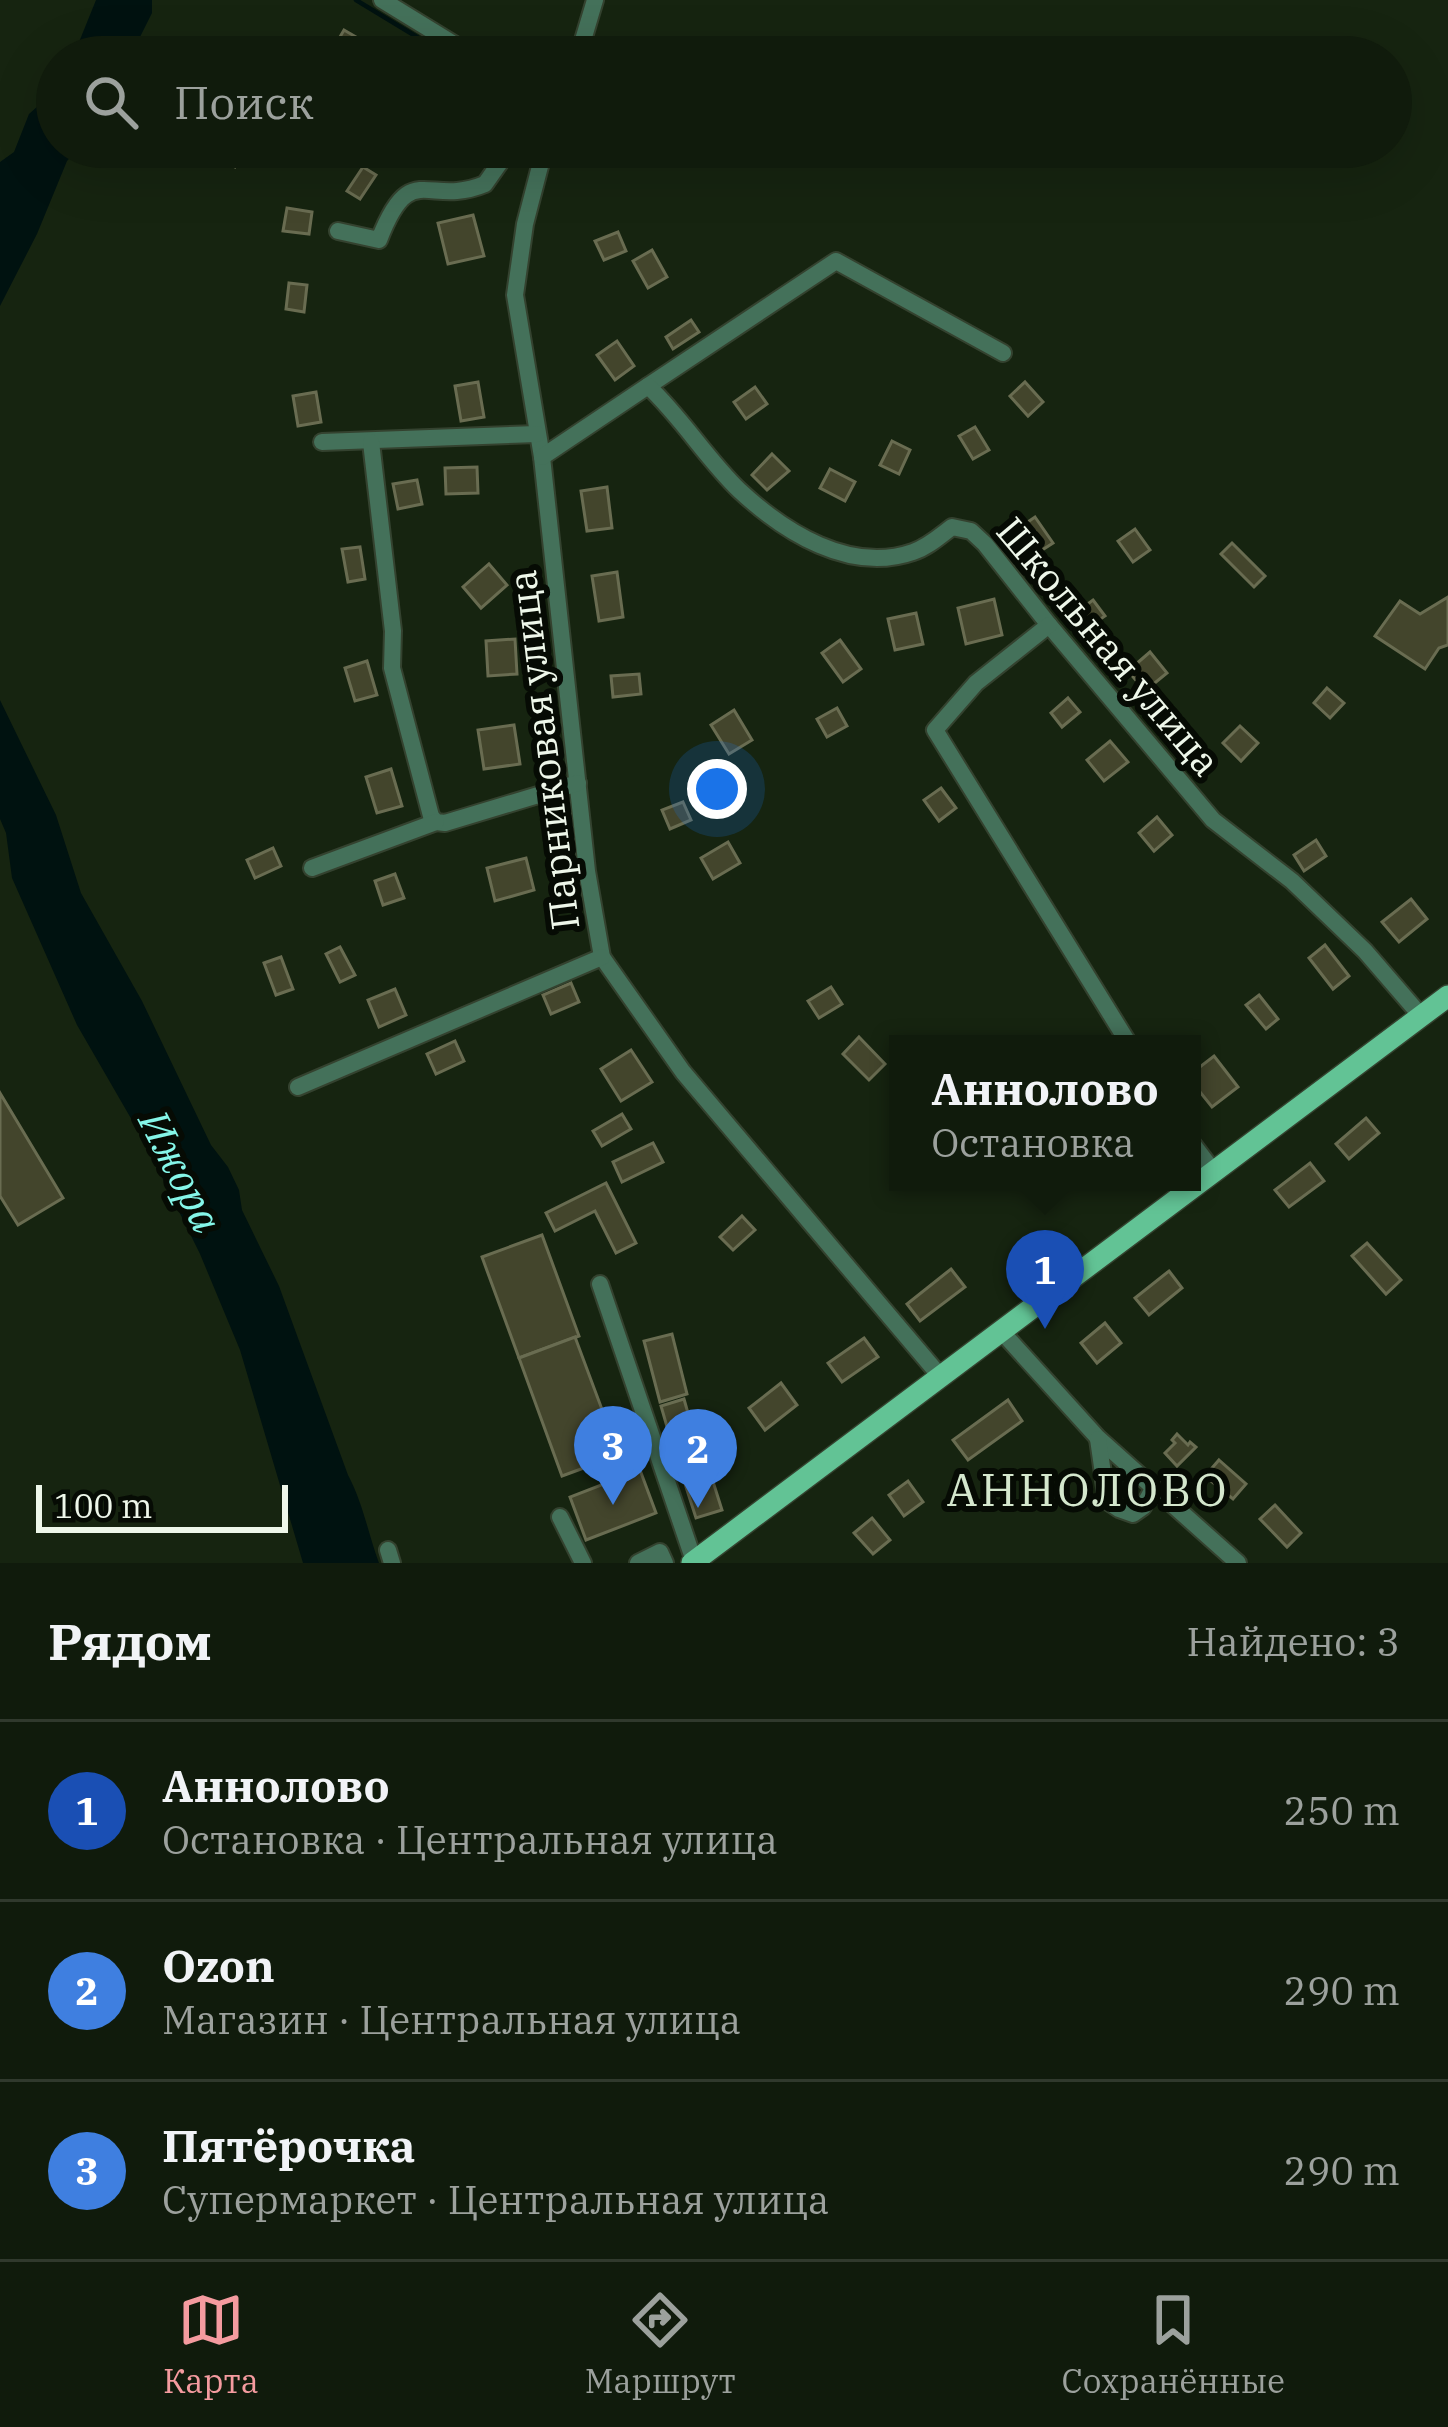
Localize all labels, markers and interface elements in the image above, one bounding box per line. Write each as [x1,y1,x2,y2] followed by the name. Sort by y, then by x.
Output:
[36,36,1412,168] search box
[78,69,144,135] icon: search
[174,73,314,131] text: Поиск
[986,506,1232,786] street label: Школьная улица
[496,567,590,933] street label: Парниковая улица
[687,759,747,819] your location
[889,1035,1201,1191] popup
[931,1059,1159,1117] text: Аннолово
[126,1100,235,1242] water label: Ижора
[931,1117,1134,1168] text: Остановка
[1006,1230,1084,1329] pin: 1
[574,1406,652,1505] pin: 3
[659,1409,737,1508] pin: 2
[947,1460,1229,1518] district label: АННОЛОВО
[36,1479,288,1532] scale bar
[54,1484,153,1527] text: 100 m
[48,1608,212,1674] text: Рядом
[1187,1616,1400,1667] text: Найдено: 3
[162,1756,390,1814] text: Аннолово
[75,1785,99,1836] text: 1
[1284,1785,1400,1836] text: 250 m
[162,1814,778,1865] text: Остановка · Центральная улица
[162,1936,275,1994] text: Ozon
[75,1965,99,2016] text: 2
[1284,1965,1400,2016] text: 290 m
[162,1994,741,2045] text: Магазин · Центральная улица
[162,2116,416,2174] text: Пятёрочка
[75,2145,99,2196] text: 3
[1284,2145,1400,2196] text: 290 m
[162,2174,829,2225] text: Супермаркет · Центральная улица
[163,2287,259,2402] tab: Карта
[585,2287,736,2402] tab: Маршрут
[1062,2287,1285,2402] tab: Сохранённые

